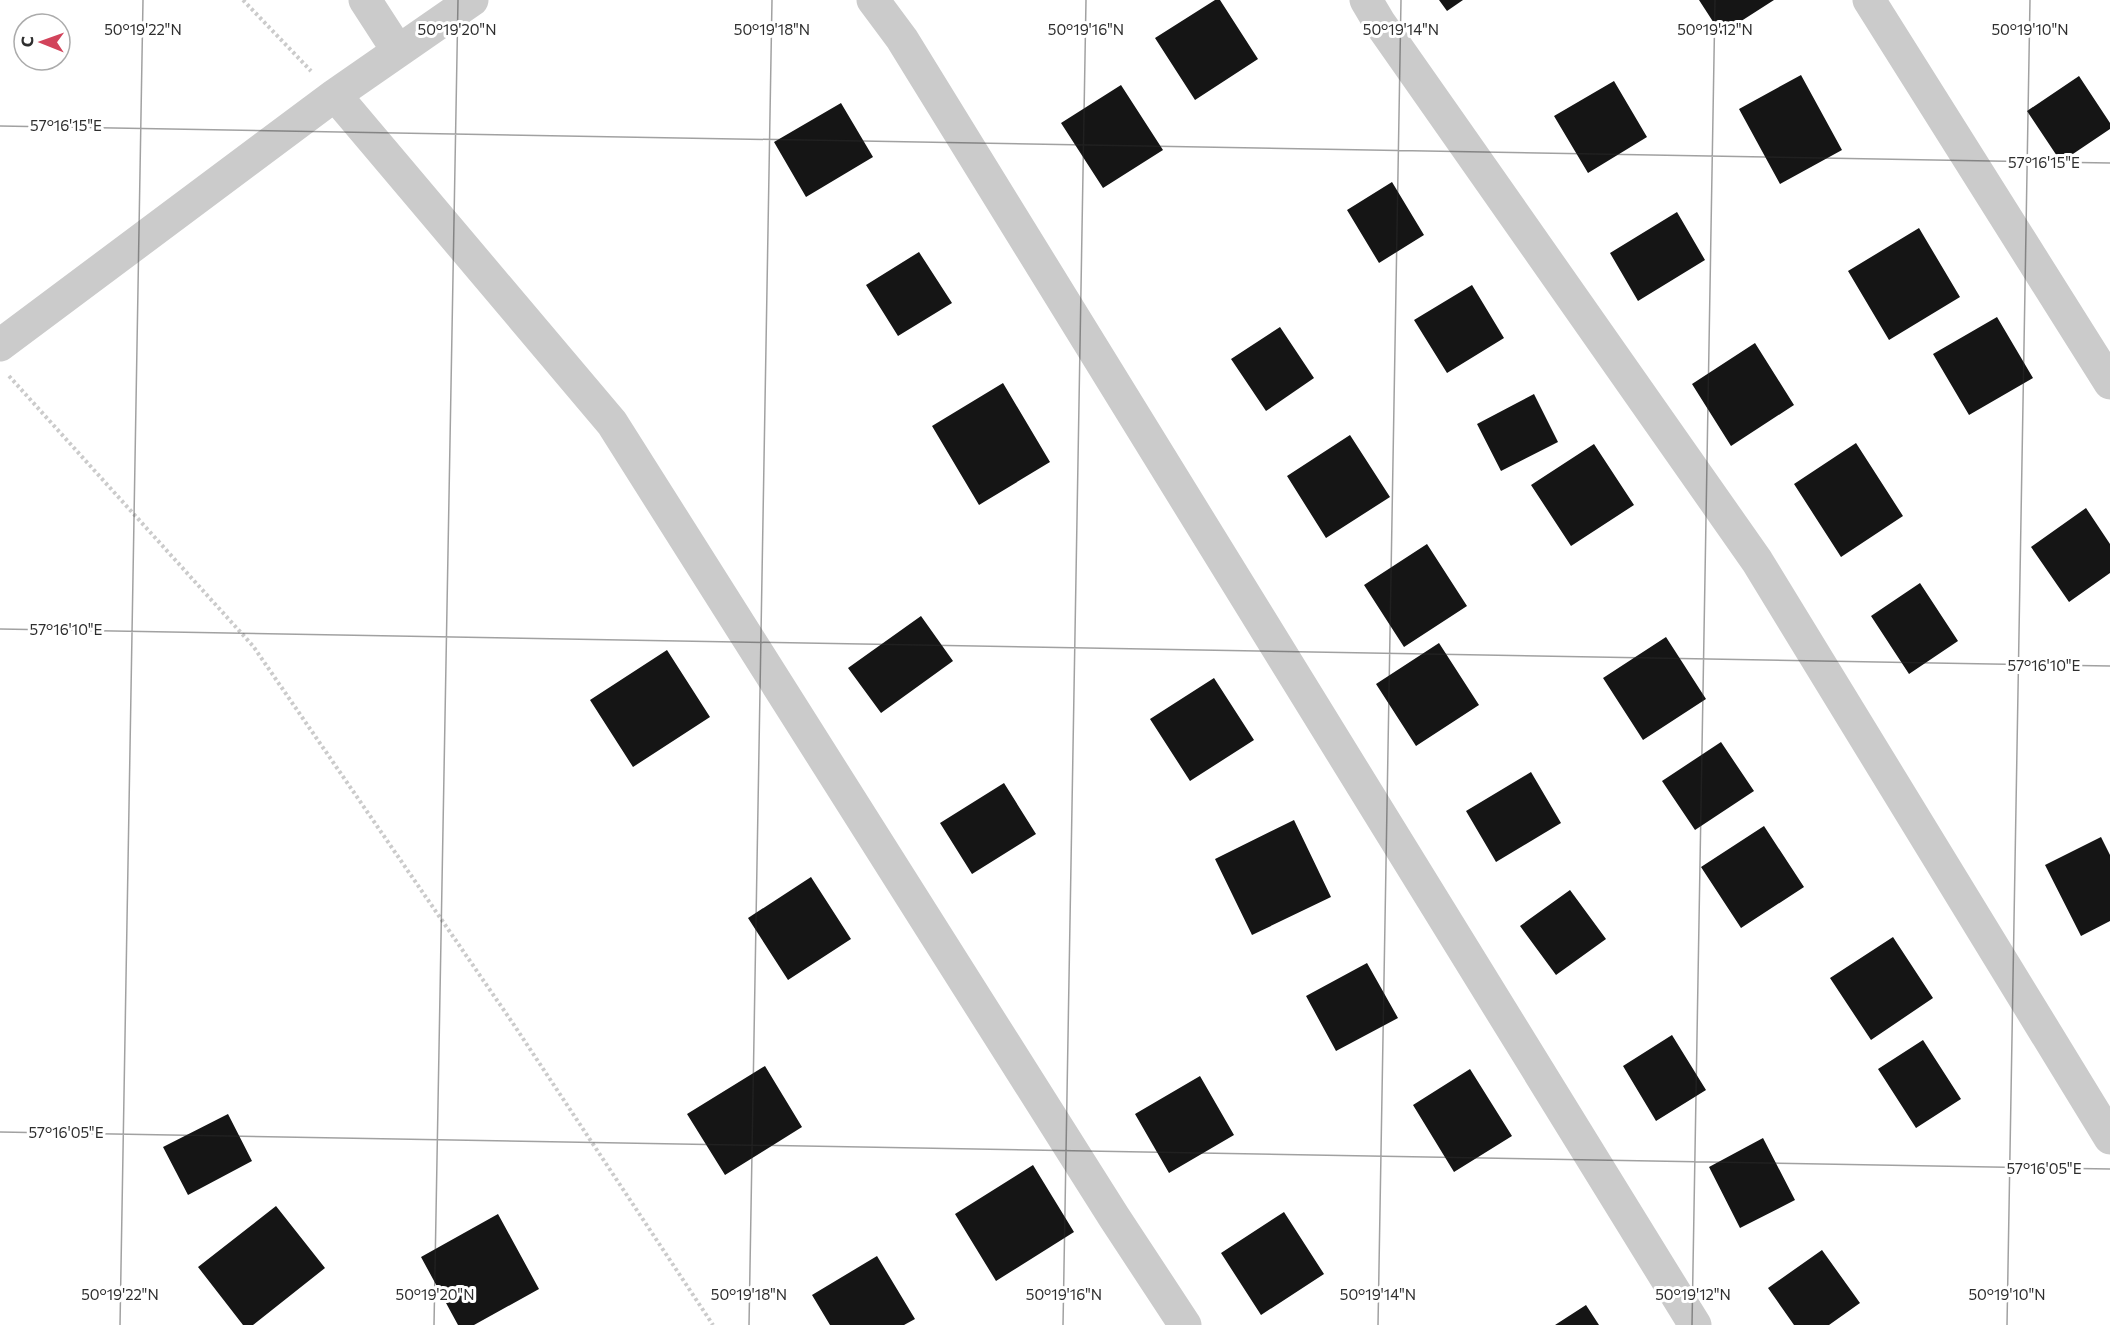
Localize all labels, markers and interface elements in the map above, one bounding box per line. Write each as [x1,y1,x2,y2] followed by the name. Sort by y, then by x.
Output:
[12,12,72,72] north arrow
[104,20,182,38] text: 50°19'22"N
[418,20,496,38] text: 50°19'20"N
[734,20,810,38] text: 50°19'18"N
[1048,20,1124,38] text: 50°19'16"N
[1363,20,1439,38] text: 50°19'14"N
[1677,20,1753,38] text: 50°19'12"N
[1991,20,2069,38] text: 50°19'10"N
[17,36,36,47] text: С
[30,116,102,134] text: 57°16'15"E
[2008,153,2080,171] text: 57°16'15"E
[30,620,103,638] text: 57°16'10"E
[2008,656,2081,674] text: 57°16'10"E
[28,1123,104,1141] text: 57°16'05"E
[2006,1159,2082,1177] text: 57°16'05"E
[81,1285,159,1303] text: 50°19'22"N
[396,1285,474,1303] text: 50°19'20"N
[711,1285,787,1303] text: 50°19'18"N
[1026,1285,1102,1303] text: 50°19'16"N
[1340,1285,1416,1303] text: 50°19'14"N
[1655,1285,1731,1303] text: 50°19'12"N
[1968,1285,2046,1303] text: 50°19'10"N

